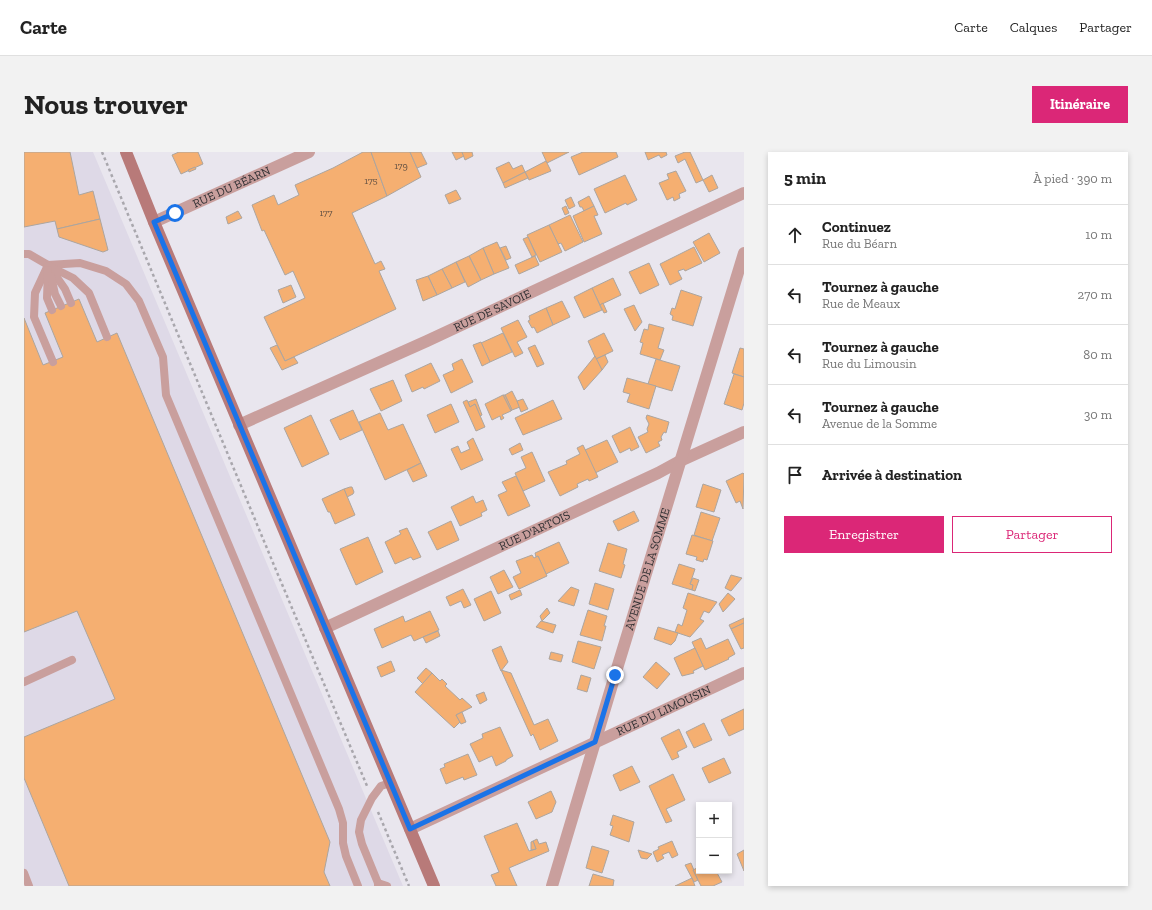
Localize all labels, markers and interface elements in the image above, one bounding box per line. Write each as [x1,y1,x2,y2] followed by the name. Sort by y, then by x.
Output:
[20,16,67,39] text: Carte
[954,19,988,36] text: Carte
[1010,19,1057,36] text: Calques
[1079,19,1132,36] text: Partager
[1032,86,1128,123] button: Itinéraire
[24,88,188,121] text: Nous trouver
[394,160,408,172] house number: 179
[190,163,273,211] street label: RUE DU BÉARN
[784,168,826,188] text: 5 min
[1033,171,1112,186] text: À pied · 390 m
[364,175,378,187] house number: 175
[166,204,184,222] route start
[319,207,333,219] house number: 177
[822,218,891,236] text: Continuez
[784,224,806,246] icon: ahead
[1085,227,1112,242] text: 10 m
[822,236,897,251] text: Rue du Béarn
[822,278,939,296] text: Tournez à gauche
[784,284,806,306] icon: left
[451,286,533,335] street label: RUE DE SAVOIE
[1078,287,1112,302] text: 270 m
[822,296,900,311] text: Rue de Meaux
[822,338,939,356] text: Tournez à gauche
[784,344,806,366] icon: left
[1083,347,1112,362] text: 80 m
[822,356,916,371] text: Rue du Limousin
[822,398,939,416] text: Tournez à gauche
[784,404,806,426] icon: left
[1084,407,1112,422] text: 30 m
[822,416,937,431] text: Avenue de la Somme
[784,464,806,486] icon: arrive
[822,466,962,484] text: Arrivée à destination
[622,506,673,632] street label: AVENUE DE LA SOMME
[497,508,572,553] street label: RUE D'ARTOIS
[784,516,944,553] button: Enregistrer
[952,516,1112,553] button: Partager
[606,666,624,684] route end
[614,682,713,739] street label: RUE DU LIMOUSIN
[696,802,732,874] map controls
[696,802,732,838] button: +
[696,838,732,874] button: −

